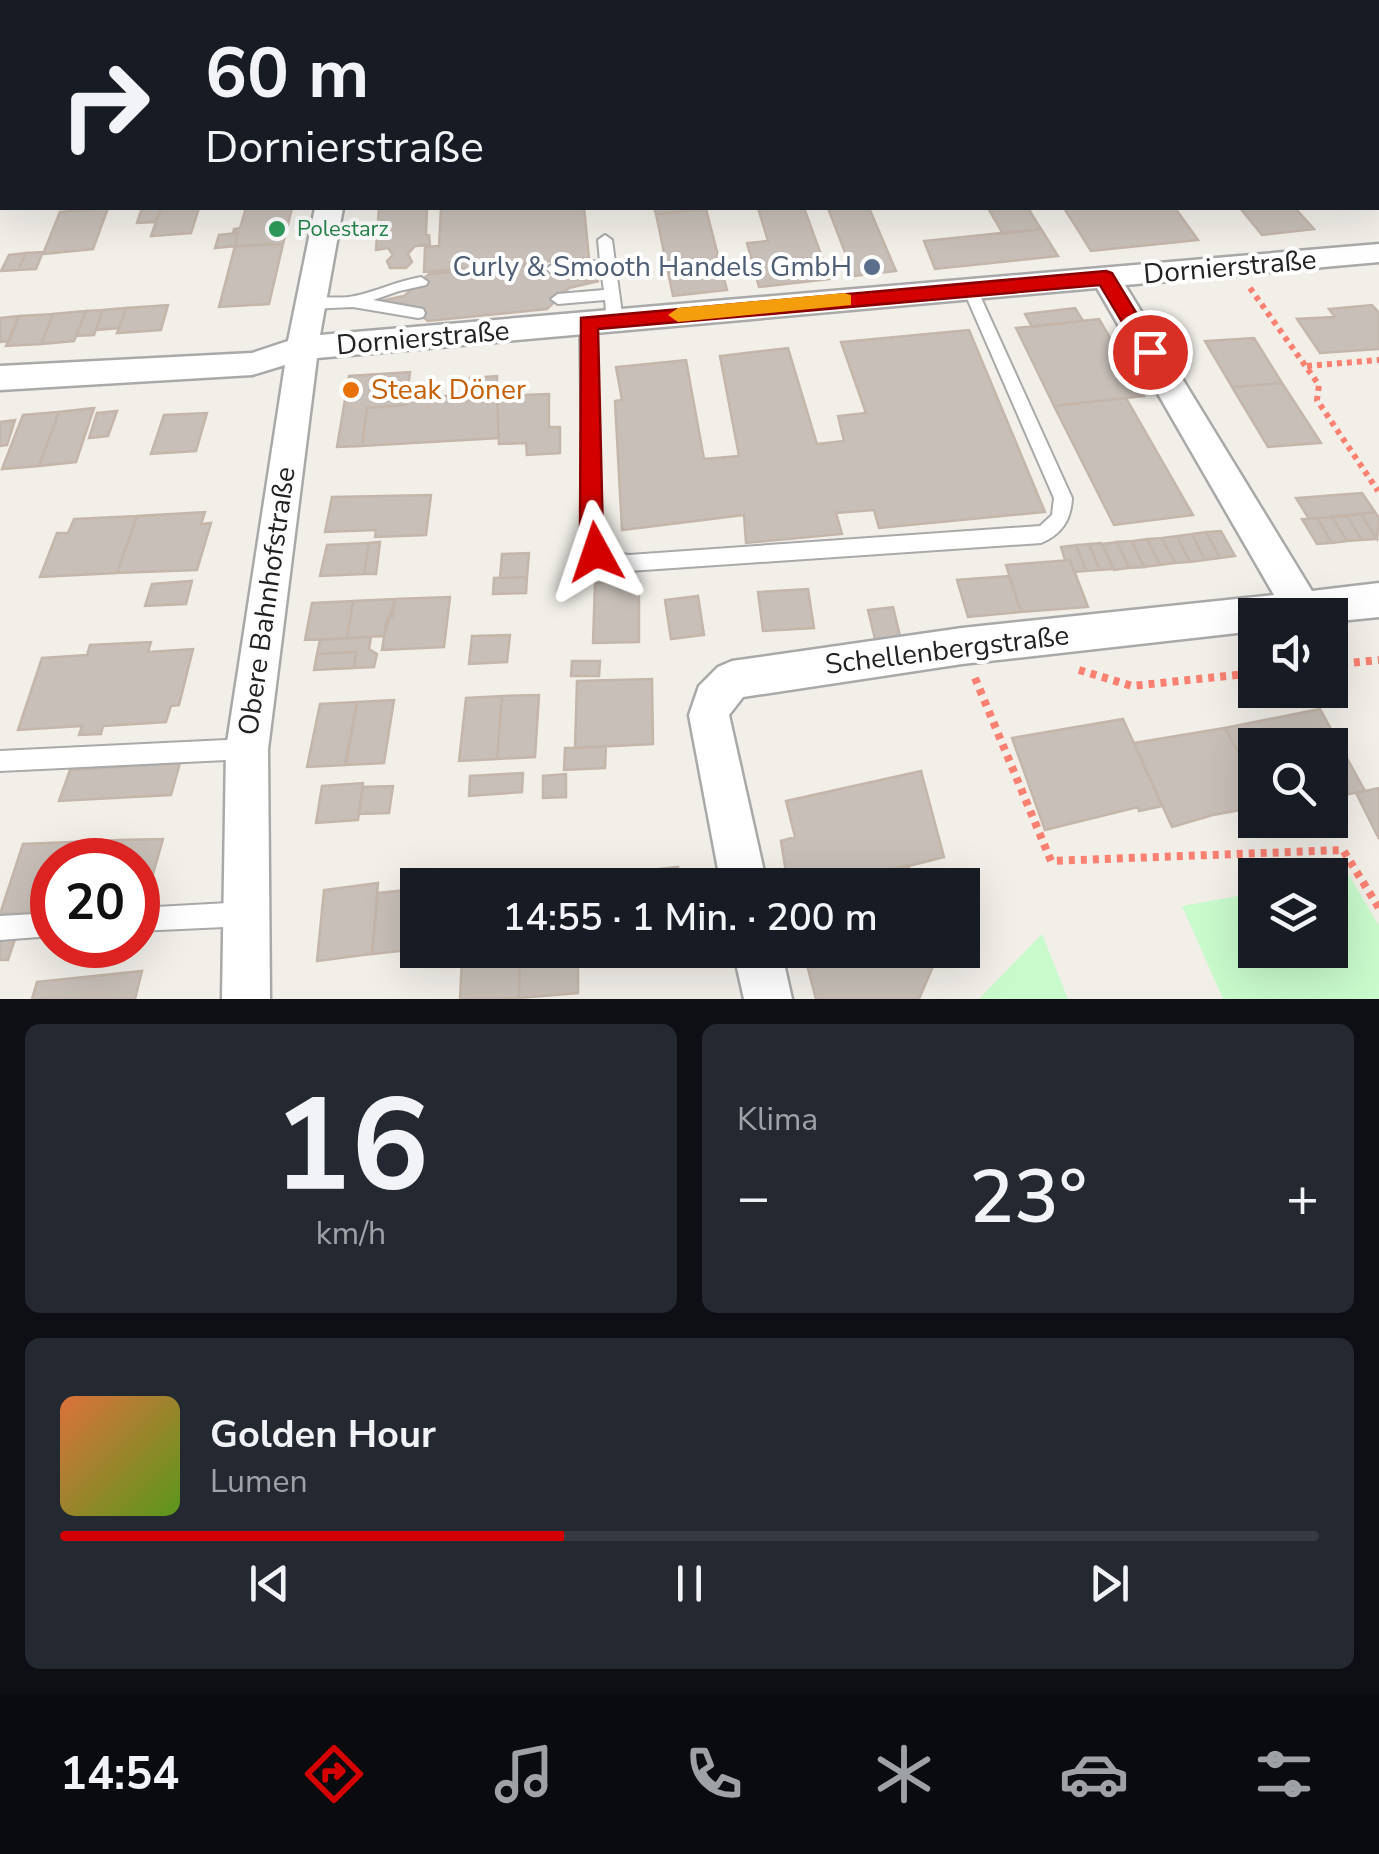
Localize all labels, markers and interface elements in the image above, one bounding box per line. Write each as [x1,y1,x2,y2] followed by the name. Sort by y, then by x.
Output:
[205,26,369,122] text: 60 m
[40,40,170,170] icon: right
[205,117,484,178] text: Dornierstraße
[297,214,389,244] place label: Polestarz
[266,218,288,240] marker: Polestarz
[1142,241,1318,293] street label: Dornierstraße
[452,248,852,286] place label: Curly & Smooth Handels GmbH
[861,256,883,278] marker: Curly & Smooth Handels GmbH
[1108,310,1193,395] pin
[335,312,511,364] street label: Dornierstraße
[1123,325,1178,380] icon: arrive
[371,371,526,409] place label: Steak Döner
[340,379,362,401] marker: Steak Döner
[229,464,305,738] street label: Obere Bahnhofstraße
[544,500,648,604] position arrow
[1238,598,1348,968] map controls
[1238,598,1348,708] button: sound
[823,616,1071,684] street label: Schellenbergstraße
[1238,728,1348,838] button: search
[30,838,160,968] speed limit sign: 20
[1238,858,1348,968] button: layers
[502,892,878,943] text: 14:55 · 1 Min. · 200 m
[273,1058,429,1235] text: 16
[737,1098,818,1141] text: Klima
[969,1146,1087,1248] text: 23°
[737,1160,770,1235] text: −
[1286,1160,1319,1235] text: +
[316,1212,386,1255] text: km/h
[210,1409,436,1460] text: Golden Hour
[210,1460,308,1503] text: Lumen
[242,1556,297,1611] icon: previous
[662,1556,717,1611] icon: pause
[1082,1556,1137,1611] icon: next
[299,1739,369,1809] icon: directions
[489,1739,559,1809] icon: music
[679,1739,749,1809] icon: phone
[869,1739,939,1809] icon: climate
[1059,1739,1129,1809] icon: car
[1249,1739,1319,1809] icon: filters
[60,1744,179,1805] text: 14:54

